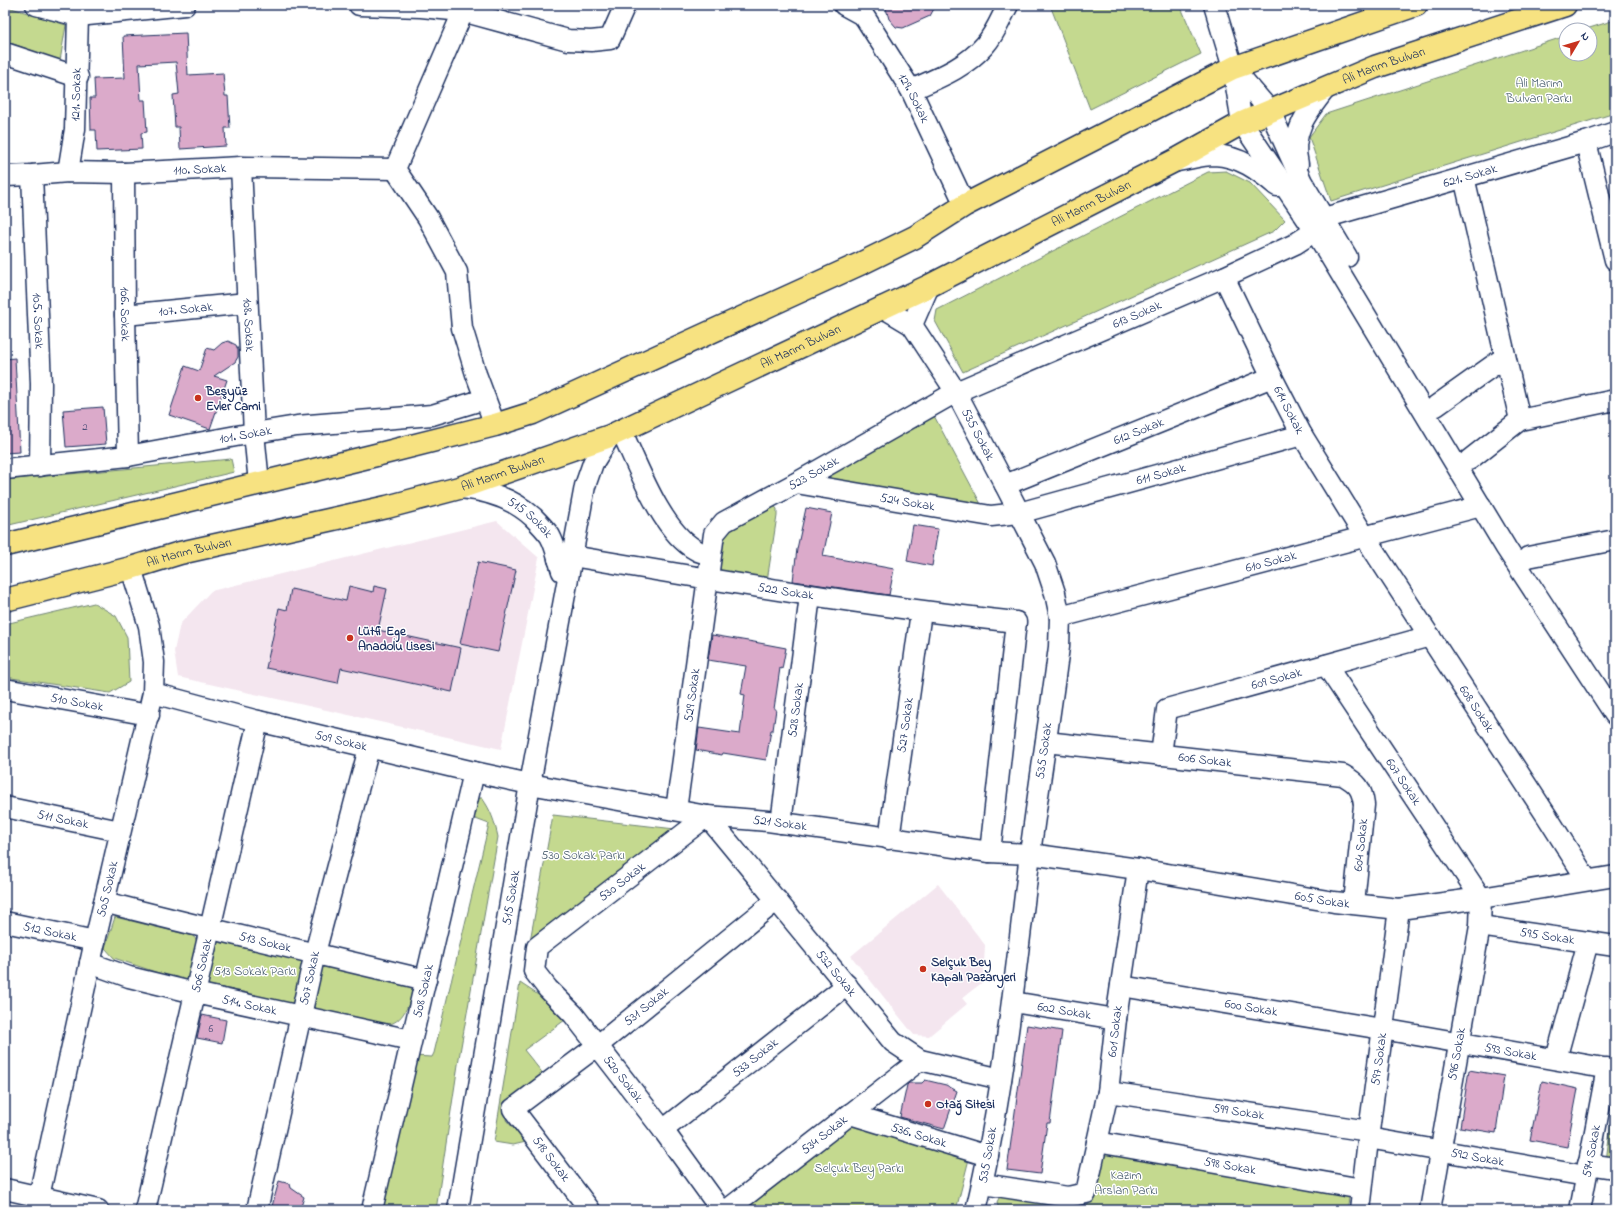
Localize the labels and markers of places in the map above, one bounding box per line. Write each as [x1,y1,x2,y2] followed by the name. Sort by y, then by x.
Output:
[205,382,261,416] place label: Beşyüz Evler Cami
[193,393,203,403] marker: Beşyüz Evler Cami
[358,622,435,656] place label: Lütfi Ege Anadolu Lisesi
[345,633,355,643] marker: Lütfi Ege Anadolu Lisesi
[931,953,1016,989] place label: Selçuk Bey Kapalı Pazaryeri
[918,964,928,974] marker: Selçuk Bey Kapalı Pazaryeri
[936,1095,995,1116] place label: Otağ Sitesi
[923,1099,933,1109] marker: Otağ Sitesi

